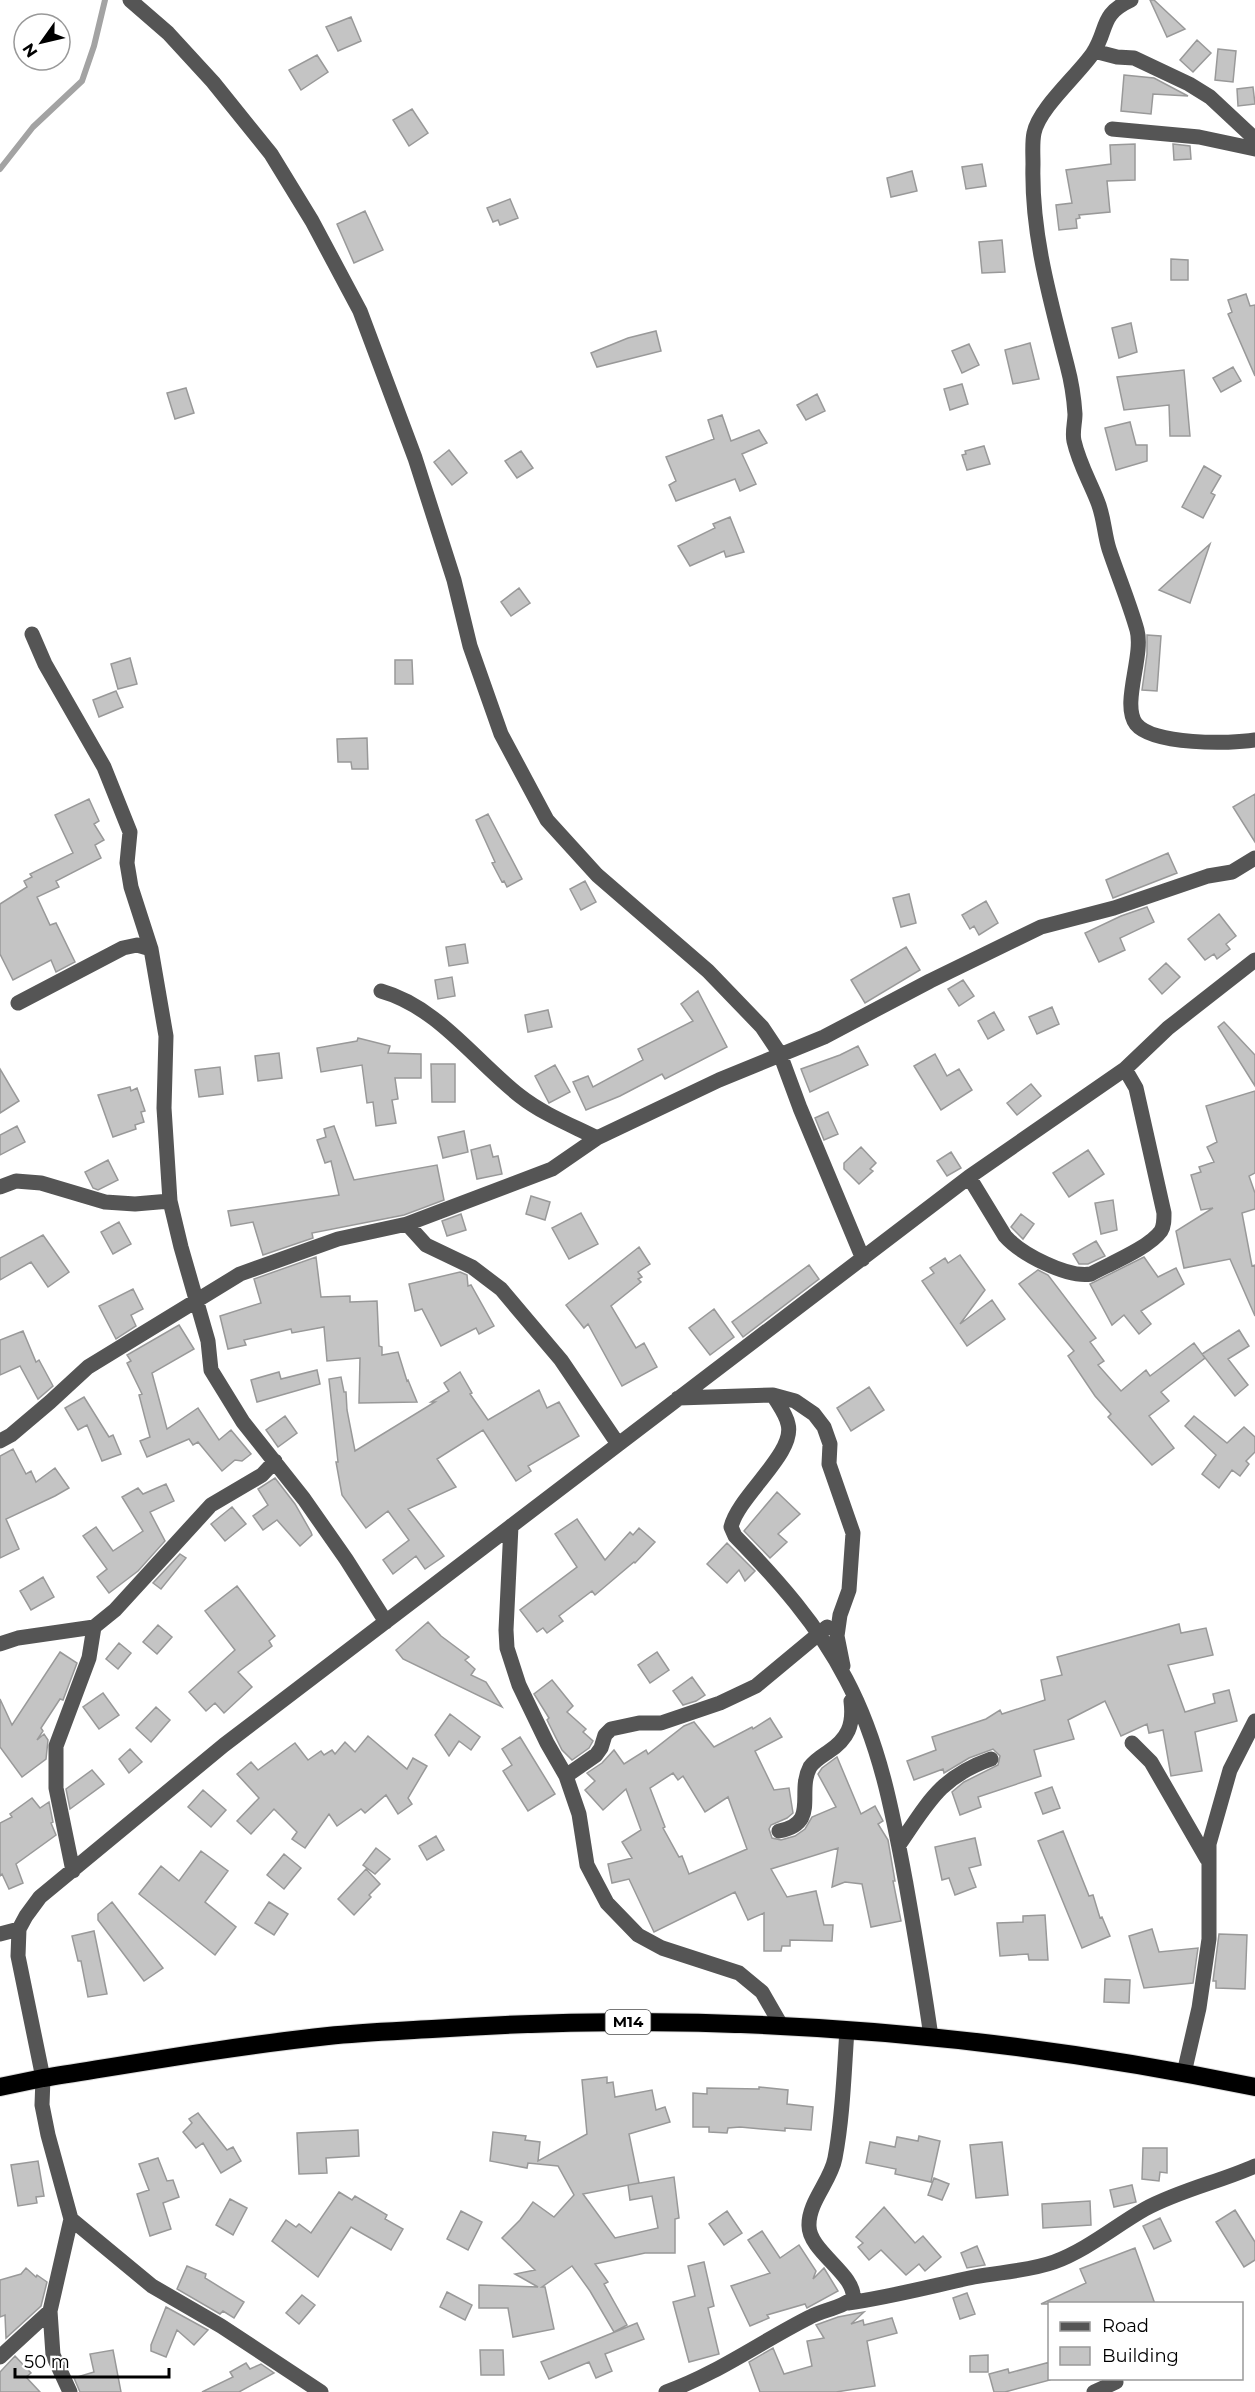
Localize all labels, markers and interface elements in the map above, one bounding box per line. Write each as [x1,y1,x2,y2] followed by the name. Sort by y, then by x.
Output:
[12,12,72,72] north arrow
[18,39,41,61] text: N
[606,2010,650,2034] road number: M14
[1048,2302,1243,2380] legend
[1102,2315,1149,2337] text: Road
[15,2341,170,2379] scale bar
[1102,2345,1179,2367] text: Building
[24,2351,70,2373] text: 50 m

